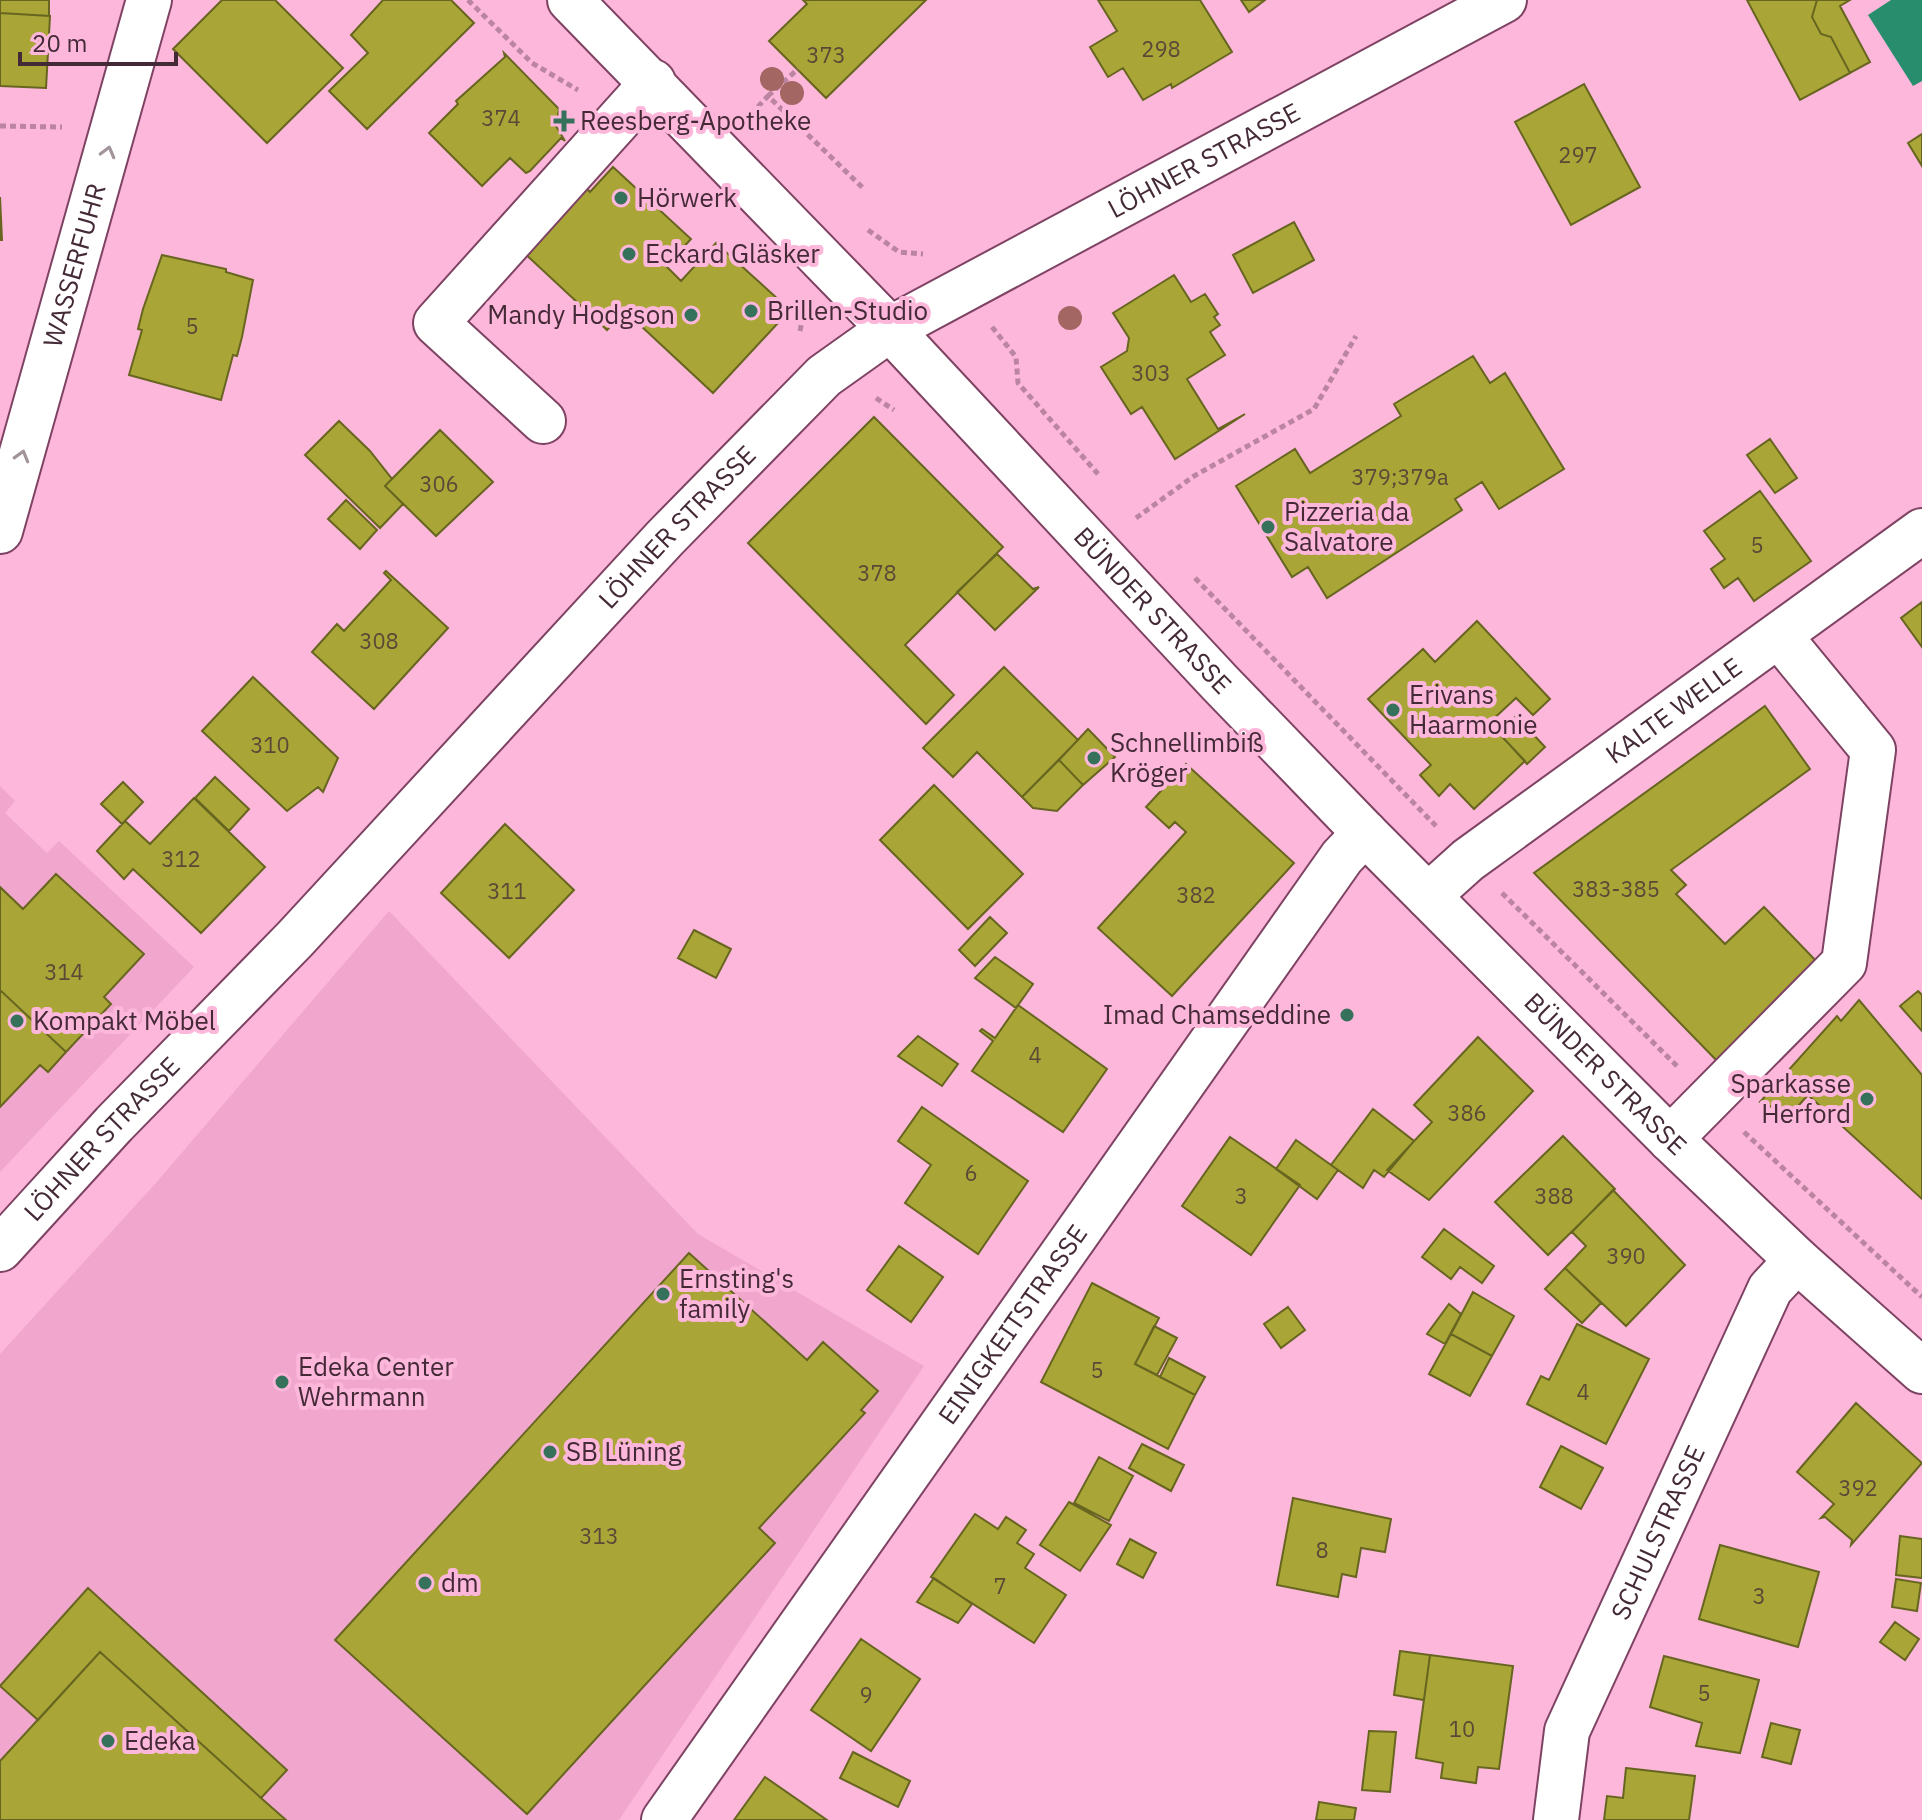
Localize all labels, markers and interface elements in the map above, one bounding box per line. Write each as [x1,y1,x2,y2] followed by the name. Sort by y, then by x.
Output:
[20,16,176,66] scale bar
[32,27,87,59] text: 20 m
[1141,34,1181,63] house number: 298
[806,40,846,69] house number: 373
[1102,94,1306,225] street label: LÖHNER STRASSE
[481,103,521,132] house number: 374
[580,103,811,137] place label: Reesberg-Apotheke
[555,112,573,130] marker: Reesberg-Apotheke
[1558,140,1598,169] house number: 297
[99,145,115,159] one-way arrow
[34,179,113,351] street label: WASSERFUHR
[637,180,737,214] place label: Hörwerk
[612,189,630,207] marker: Hörwerk
[645,236,820,270] place label: Eckard Gläsker
[620,245,638,263] marker: Eckard Gläsker
[767,293,928,327] place label: Brillen-Studio
[487,297,675,331] place label: Mandy Hodgson
[742,302,760,320] marker: Brillen-Studio
[682,306,700,324] marker: Mandy Hodgson
[185,311,199,340] house number: 5
[1131,358,1171,387] house number: 303
[590,438,763,615] street label: LÖHNER STRASSE
[13,449,29,463] one-way arrow
[1351,462,1449,491] house number: 379;379a
[419,469,459,498] house number: 306
[1284,494,1410,558] place label: Pizzeria da Salvatore
[1259,518,1277,536] marker: Pizzeria da Salvatore
[1067,519,1239,701] street label: BÜNDER STRASSE
[1750,530,1764,559] house number: 5
[857,558,897,587] house number: 378
[359,626,399,655] house number: 308
[1598,649,1748,771] street label: KALTE WELLE
[1409,677,1538,741] place label: Erivans Haarmonie
[1384,701,1402,719] marker: Erivans Haarmonie
[1110,725,1263,789] place label: Schnellimbiß Kröger
[250,730,290,759] house number: 310
[1085,749,1103,767] marker: Schnellimbiß Kröger
[161,844,201,873] house number: 312
[1572,874,1660,903] house number: 383-385
[487,876,527,905] house number: 311
[1176,880,1216,909] house number: 382
[44,957,84,986] house number: 314
[1518,985,1694,1162] street label: BÜNDER STRASSE
[1103,997,1331,1031] place label: Imad Chamseddine
[33,1003,216,1037] place label: Kompakt Möbel
[1338,1006,1356,1024] marker: Imad Chamseddine
[8,1012,26,1030] marker: Kompakt Möbel
[1028,1040,1042,1069] house number: 4
[16,1049,187,1228] street label: LÖHNER STRASSE
[1730,1066,1851,1130] place label: Sparkasse Herford
[1858,1090,1876,1108] marker: Sparkasse Herford
[1447,1098,1487,1127] house number: 386
[964,1158,978,1187] house number: 6
[1234,1181,1248,1210] house number: 3
[1534,1181,1574,1210] house number: 388
[930,1217,1094,1431] street label: EINIGKEITSTRASSE
[1606,1241,1646,1270] house number: 390
[679,1261,794,1325] place label: Ernsting's family
[654,1285,672,1303] marker: Ernsting's family
[298,1349,454,1413] place label: Edeka Center Wehrmann
[1090,1355,1104,1384] house number: 5
[273,1373,291,1391] marker: Edeka Center Wehrmann
[1576,1377,1590,1406] house number: 4
[566,1434,682,1468] place label: SB Lüning
[1602,1439,1712,1625] street label: SCHULSTRASSE
[541,1443,559,1461] marker: SB Lüning
[1838,1473,1878,1502] house number: 392
[579,1521,619,1550] house number: 313
[1315,1535,1329,1564] house number: 8
[441,1565,479,1599] place label: dm
[993,1571,1007,1600] house number: 7
[416,1574,434,1592] marker: dm
[1752,1581,1766,1610] house number: 3
[1697,1678,1711,1707] house number: 5
[859,1680,873,1709] house number: 9
[1449,1714,1475,1743] house number: 10
[124,1723,196,1757] place label: Edeka
[99,1732,117,1750] marker: Edeka

